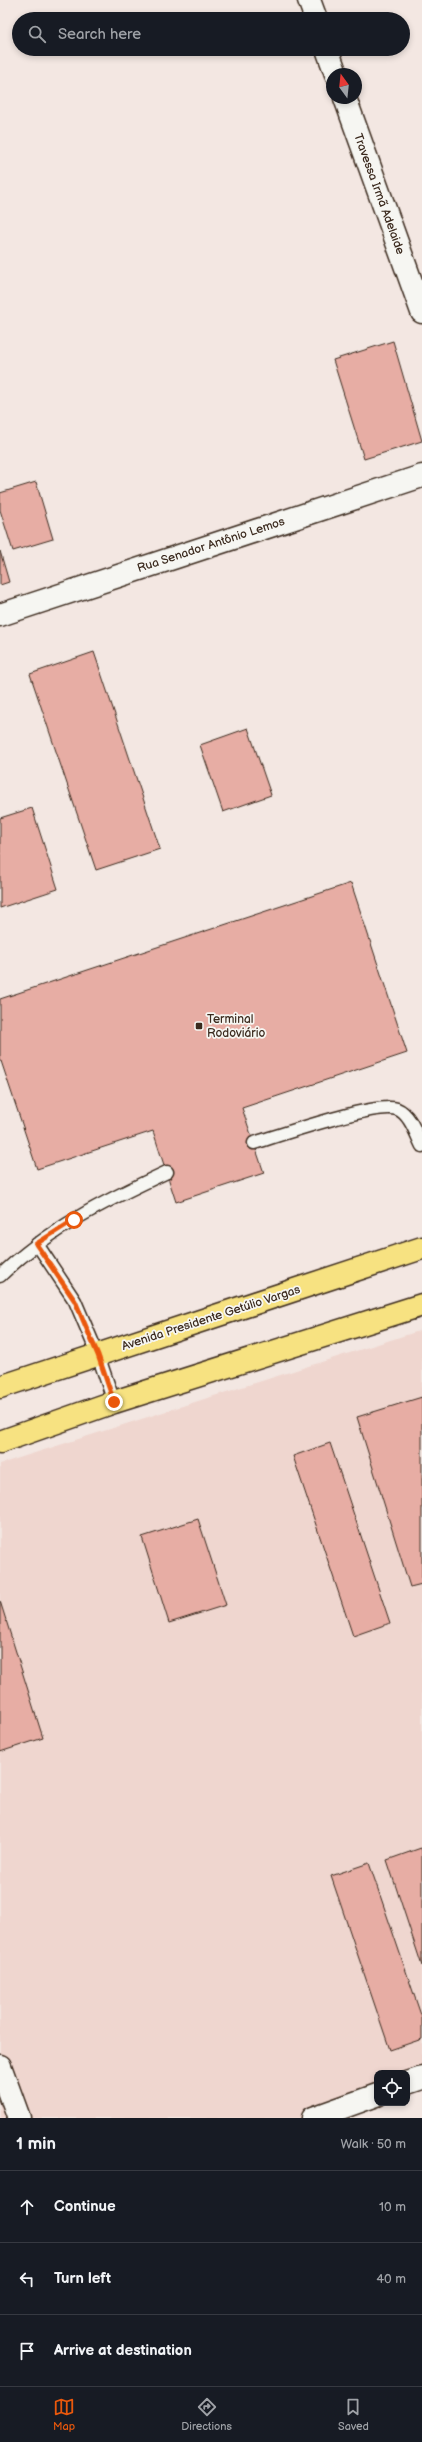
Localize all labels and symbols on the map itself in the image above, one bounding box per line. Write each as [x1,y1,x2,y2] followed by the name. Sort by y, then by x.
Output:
[326,68,362,104] north arrow
[350,132,408,256] street label: Travessa Irmã Adelaide
[135,514,287,576] street label: Rua Senador Antônio Lemos
[207,1012,265,1041] place label: Terminal Rodoviário
[194,1021,204,1031] marker: Terminal Rodoviário
[65,1211,83,1229] route start
[120,1282,302,1354] street label: Avenida Presidente Getúlio Vargas
[105,1393,123,1411] route end

